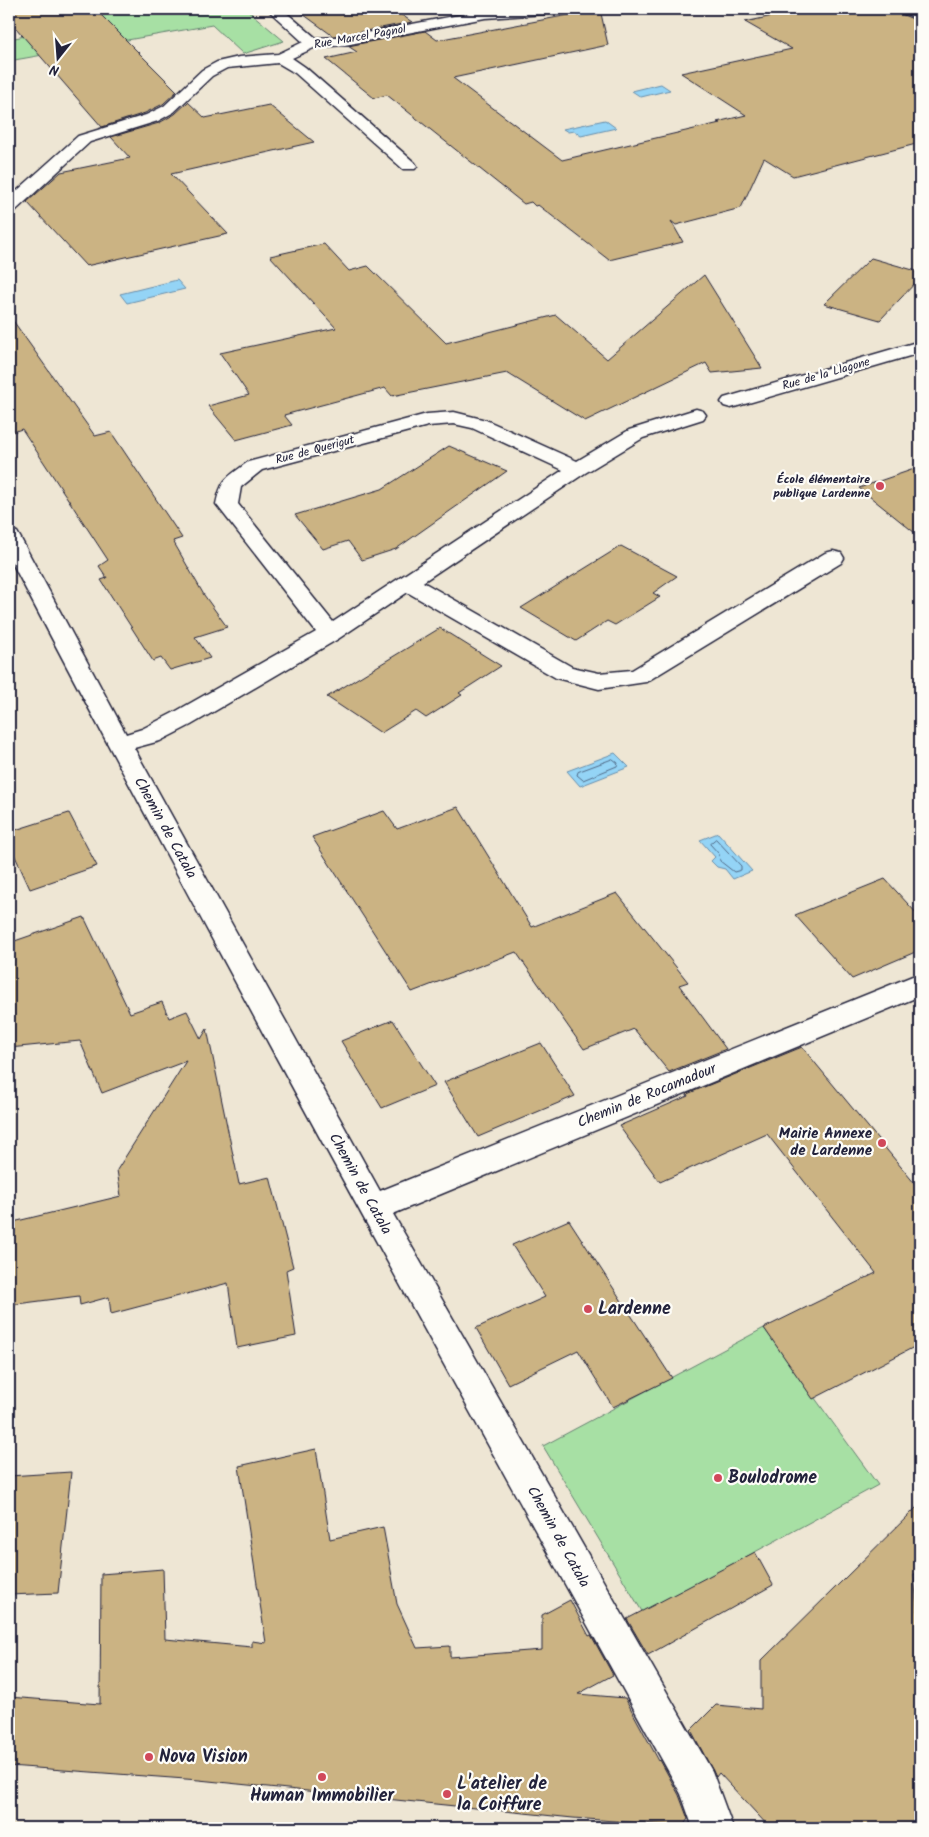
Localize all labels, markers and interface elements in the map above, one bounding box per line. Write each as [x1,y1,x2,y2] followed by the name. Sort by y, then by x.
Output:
[312,20,408,54] street label: Rue Marcel Pagnol
[32,32,82,82] north arrow
[47,58,62,81] text: N
[780,352,873,396] street label: Rue de la Llagone
[273,430,357,470] street label: Rue de Querigut
[773,470,870,503] place label: École élémentaire publique Lardenne
[874,480,886,492] marker: École élémentaire publique Lardenne
[127,773,203,883] street label: Chemin de Catala
[574,1057,721,1135] street label: Chemin de Rocamadour
[779,1122,873,1163] place label: Mairie Annexe de Lardenne
[322,1129,398,1239] street label: Chemin de Catala
[876,1137,888,1149] marker: Mairie Annexe de Lardenne
[598,1295,671,1324] place label: Lardenne
[582,1303,594,1315] marker: Lardenne
[728,1464,817,1493] place label: Boulodrome
[712,1472,724,1484] marker: Boulodrome
[520,1482,596,1592] street label: Chemin de Catala
[159,1743,248,1772] place label: Nova Vision
[143,1751,155,1763] marker: Nova Vision
[457,1770,547,1820] place label: L'atelier de la Coiffure
[316,1771,328,1783] marker: Human Immobilier
[250,1782,396,1811] place label: Human Immobilier
[441,1788,453,1800] marker: L'atelier de la Coiffure

